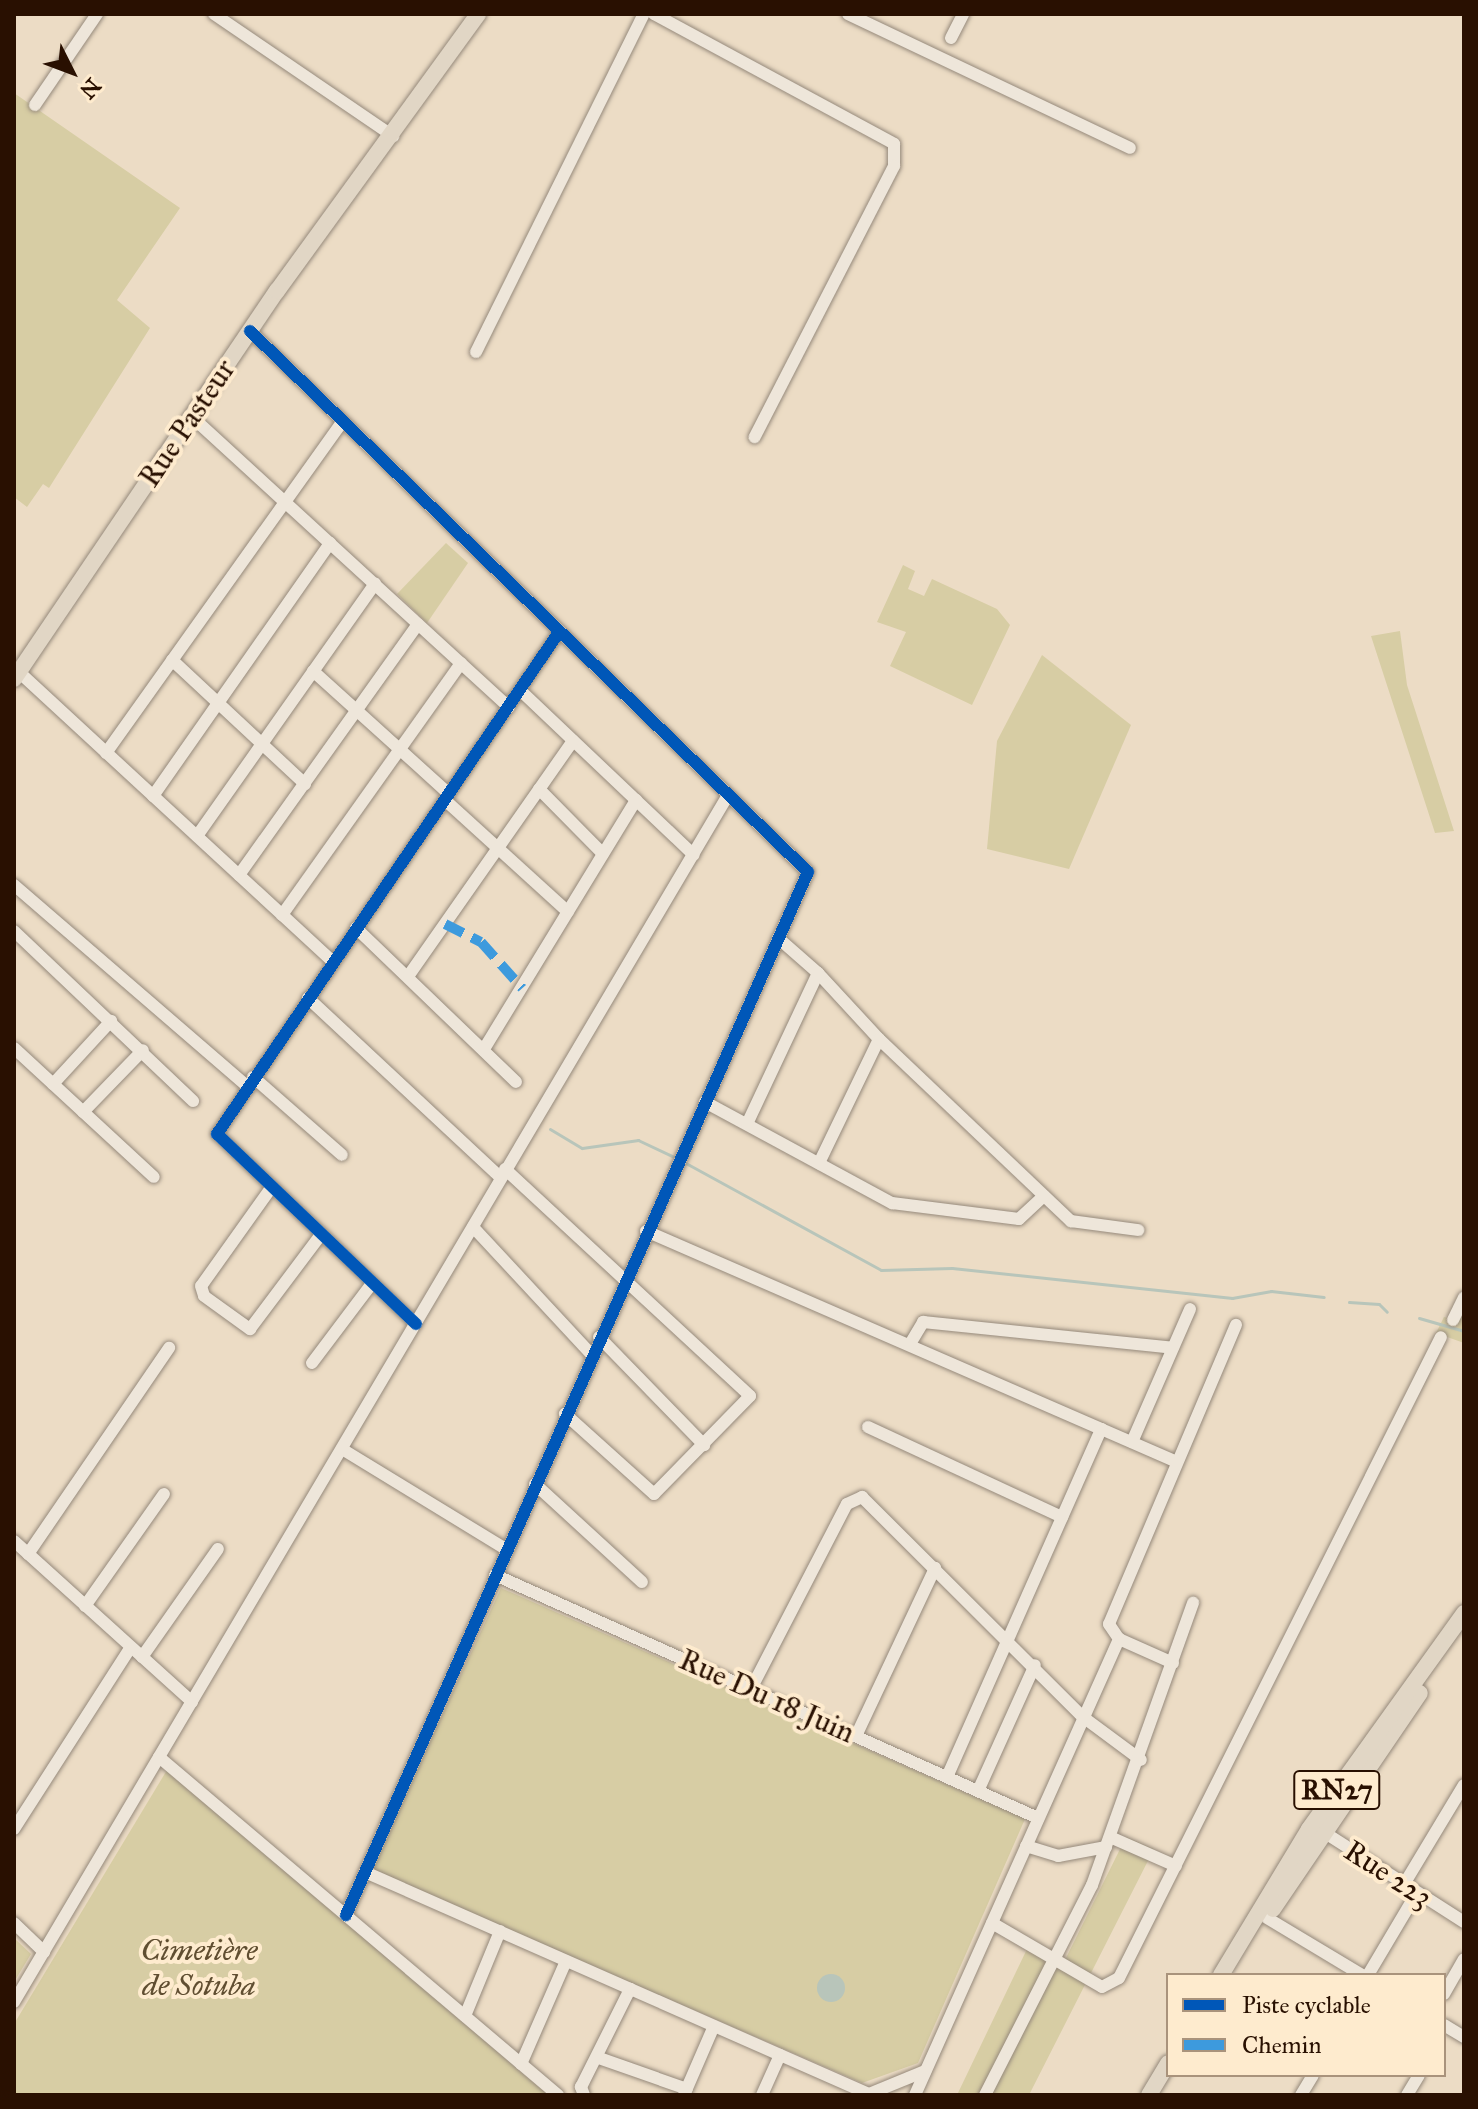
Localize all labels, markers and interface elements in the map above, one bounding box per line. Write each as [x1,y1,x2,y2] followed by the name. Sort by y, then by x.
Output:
[32,32,112,112] north arrow
[74,72,106,104] text: N
[131,352,243,494] street label: Rue Pasteur
[674,1641,860,1751] street label: Rue Du 18 Juin
[1293,1766,1381,1814] road number: RN27
[1337,1832,1439,1916] street label: Rue 223
[141,1932,257,2002] park label: Cimetière de Sotuba
[1166,1973,1446,2077] legend
[1242,1990,1371,2020] text: Piste cyclable
[1242,2030,1321,2060] text: Chemin

